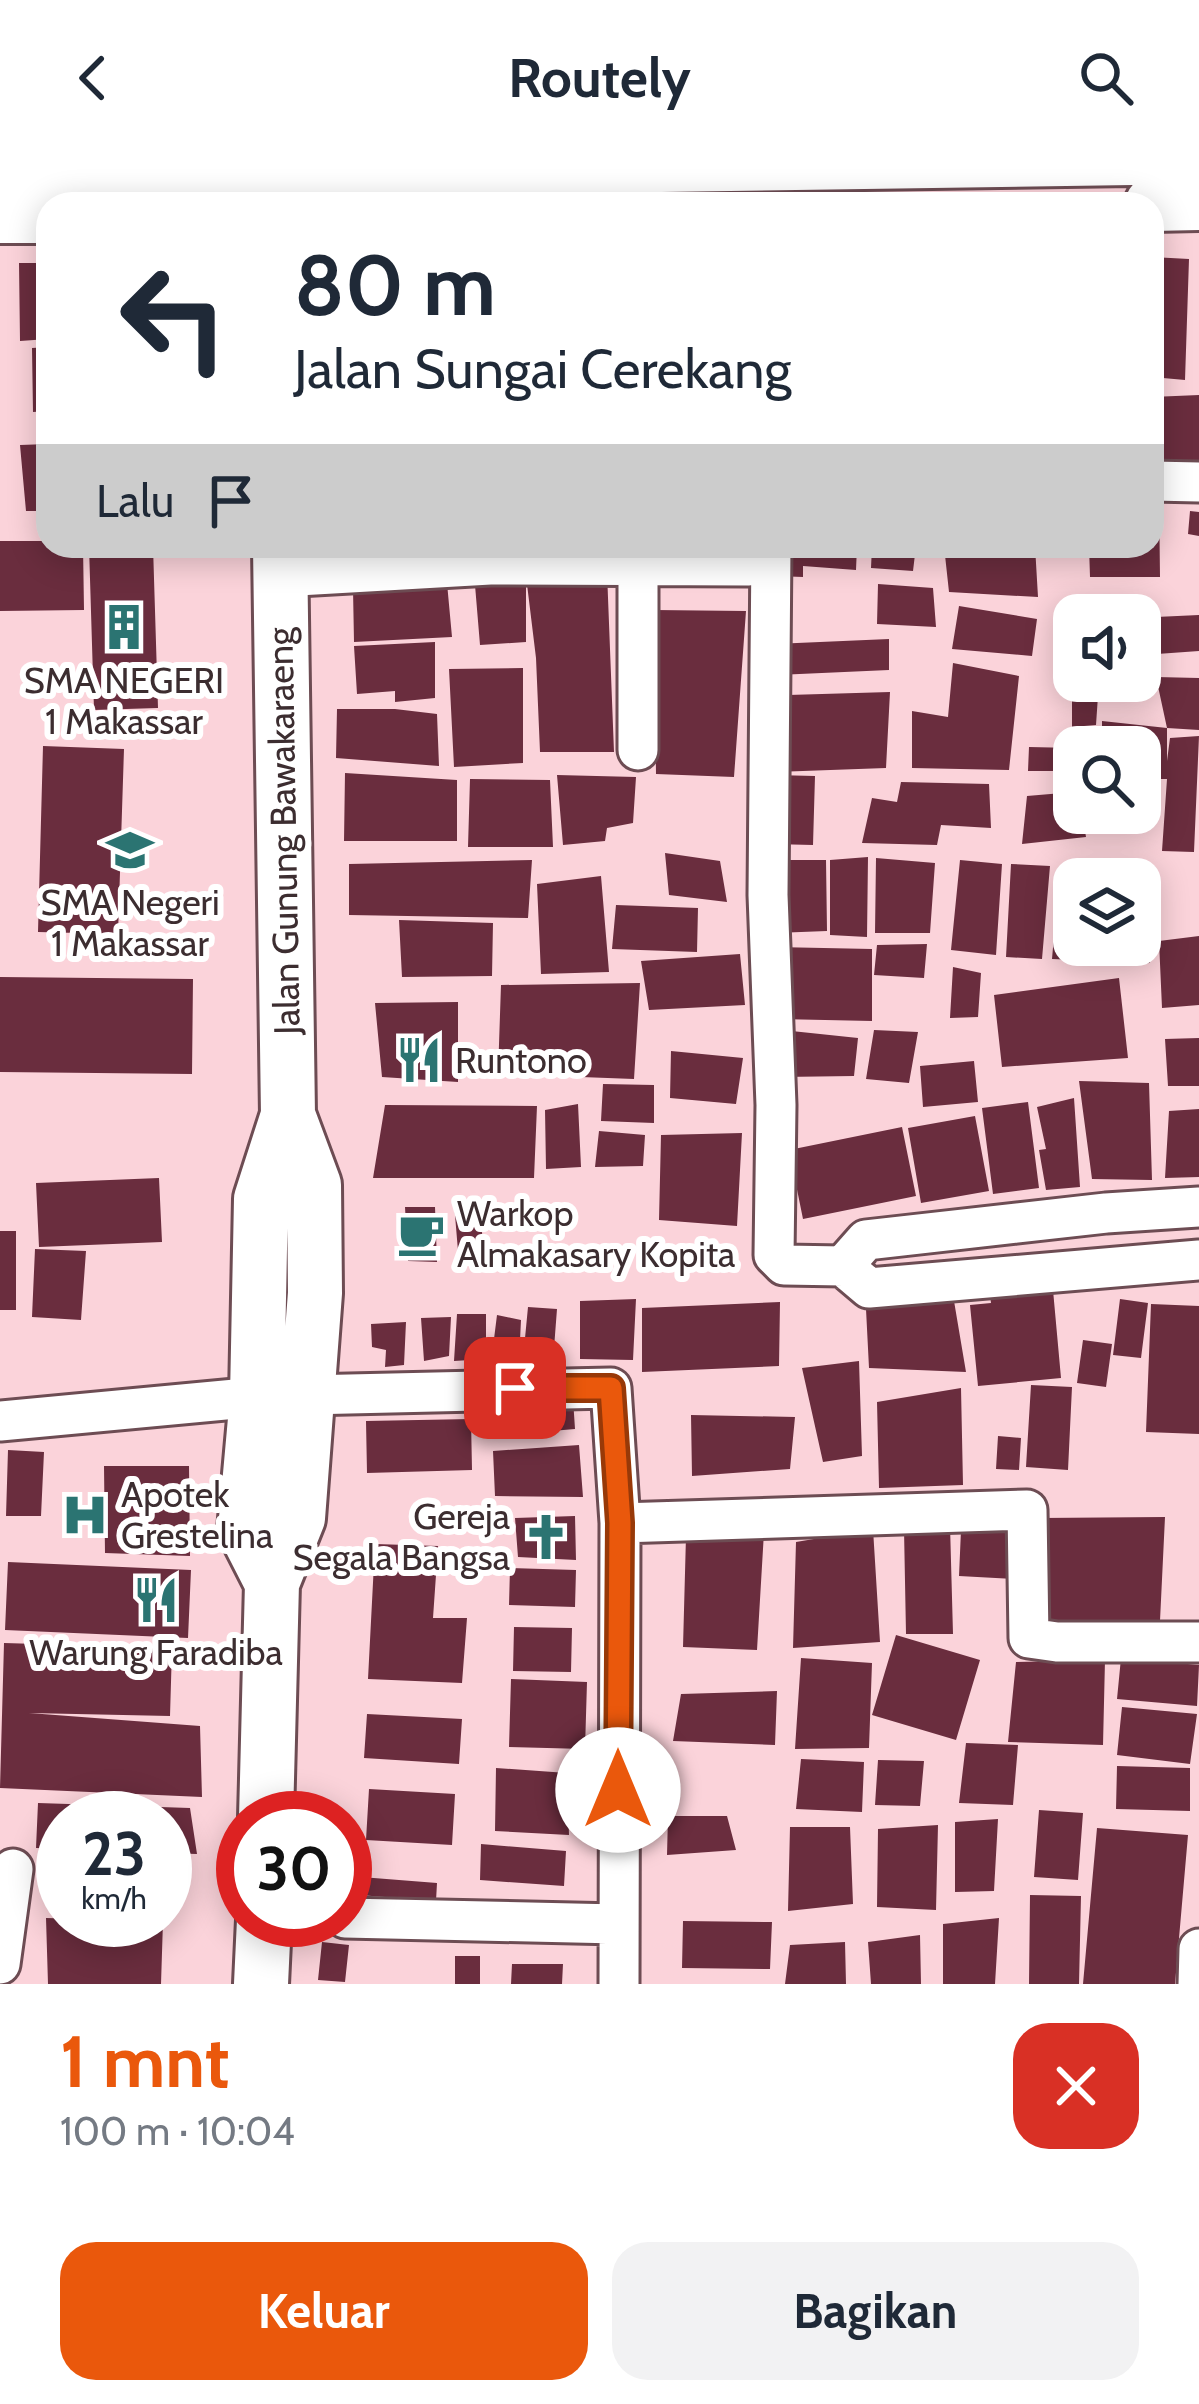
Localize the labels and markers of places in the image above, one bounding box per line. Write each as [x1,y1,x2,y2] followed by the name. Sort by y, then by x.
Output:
[99,602,149,652] building icon: SMA NEGERI 1 Makassar
[24,658,224,743] place label: SMA NEGERI 1 Makassar
[105,825,155,875] school or university icon: SMA Negeri 1 Makassar
[40,880,220,965] place label: SMA Negeri 1 Makassar
[394,1035,444,1085] restaurant icon: Runtono
[455,1038,587,1082] place label: Runtono
[457,1191,735,1276] place label: Warkop Almakasary Kopita
[396,1209,446,1259] cafe icon: Warkop Almakasary Kopita
[464,1337,566,1439] pin
[121,1472,273,1557] place label: Apotek Grestelina
[60,1490,110,1540] hospital icon: Apotek Grestelina
[292,1494,510,1579] place label: Gereja Segala Bangsa
[521,1512,571,1562] church icon: Gereja Segala Bangsa
[131,1575,181,1625] restaurant icon: Warung Faradiba
[29,1630,283,1674] place label: Warung Faradiba

